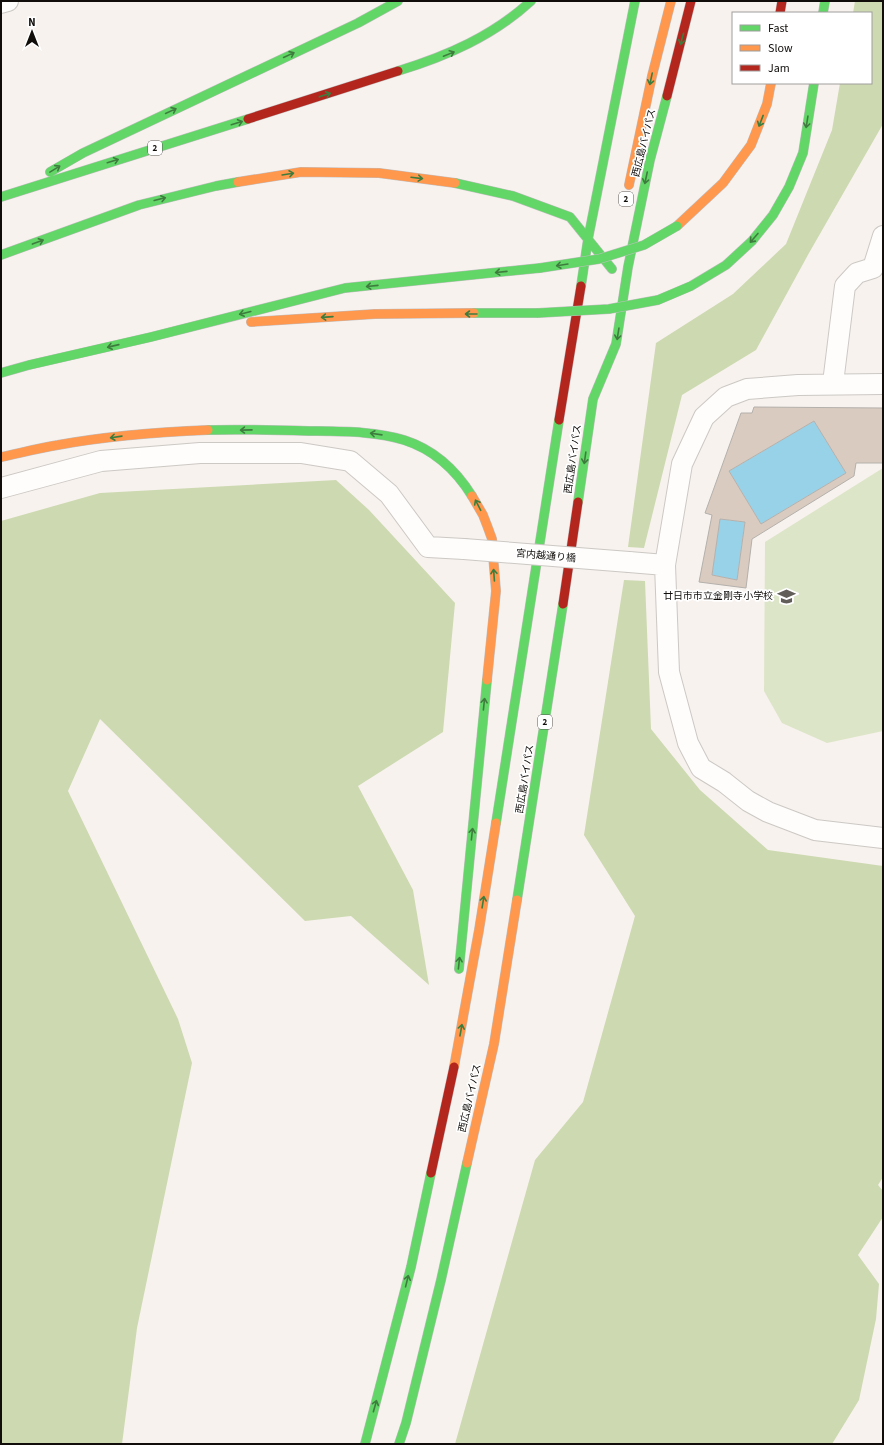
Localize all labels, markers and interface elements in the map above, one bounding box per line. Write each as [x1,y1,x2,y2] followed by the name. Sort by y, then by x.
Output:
[12,12,52,52] north arrow
[732,12,872,84] legend
[28,15,36,30] text: N
[768,20,788,37] text: Fast
[677,32,685,45] one-way arrow
[768,40,793,57] text: Slow
[442,50,454,57] one-way arrow
[283,51,295,58] one-way arrow
[768,60,790,77] text: Jam
[646,73,654,86] one-way arrow
[319,91,332,98] one-way arrow
[165,107,177,114] one-way arrow
[629,107,659,179] street label: 西広島バイパス
[756,114,764,126] one-way arrow
[803,115,811,128] one-way arrow
[230,119,243,126] one-way arrow
[148,141,162,155] road number: 2
[106,157,119,164] one-way arrow
[49,165,61,173] one-way arrow
[281,170,294,178] one-way arrow
[642,171,650,184] one-way arrow
[410,174,423,182] one-way arrow
[619,192,633,206] road number: 2
[154,195,167,203] one-way arrow
[750,232,759,243] one-way arrow
[31,238,44,245] one-way arrow
[556,261,569,269] one-way arrow
[495,269,508,276] one-way arrow
[366,282,379,289] one-way arrow
[239,310,252,318] one-way arrow
[465,310,478,318] one-way arrow
[321,314,334,321] one-way arrow
[613,327,621,340] one-way arrow
[107,342,120,350] one-way arrow
[561,423,585,495] street label: 西広島バイパス
[240,426,253,434] one-way arrow
[370,430,383,438] one-way arrow
[110,433,123,441] one-way arrow
[581,451,589,464] one-way arrow
[474,500,481,512] one-way arrow
[516,546,576,566] street label: 宮内越通り橋
[491,569,498,582] one-way arrow
[776,586,796,606] school or university icon: 廿日市市立金剛寺小学校
[663,589,773,603] place label: 廿日市市立金剛寺小学校
[481,698,488,711] one-way arrow
[538,715,552,729] road number: 2
[513,743,537,815] street label: 西広島バイパス
[468,828,475,841] one-way arrow
[479,896,487,909] one-way arrow
[455,957,463,970] one-way arrow
[458,1024,466,1037] one-way arrow
[455,1062,485,1134] street label: 西広島バイパス
[404,1274,412,1287] one-way arrow
[372,1400,379,1413] one-way arrow

